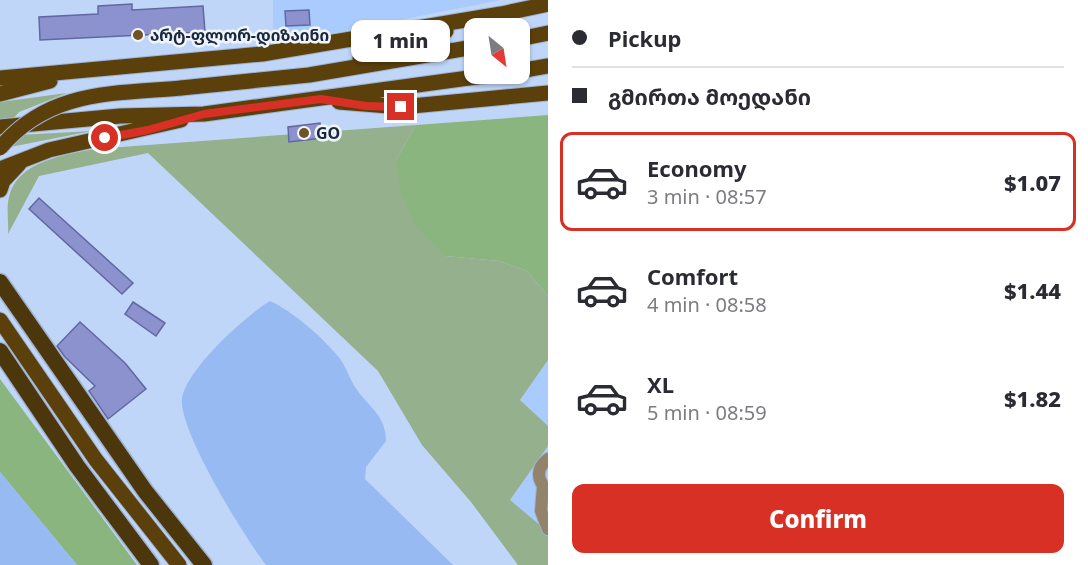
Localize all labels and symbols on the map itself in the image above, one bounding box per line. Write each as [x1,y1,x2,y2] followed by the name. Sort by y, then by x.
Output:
[464,18,530,84] north arrow
[352,20,450,62] callout: 1 min
[150,24,329,46] place label: არტ-ფლორ-დიზაინი
[131,28,145,42] marker: არტ-ფლორ-დიზაინი
[387,93,414,120] route end
[316,122,340,144] place label: GO
[91,124,118,151] route start
[297,126,311,140] marker: GO

